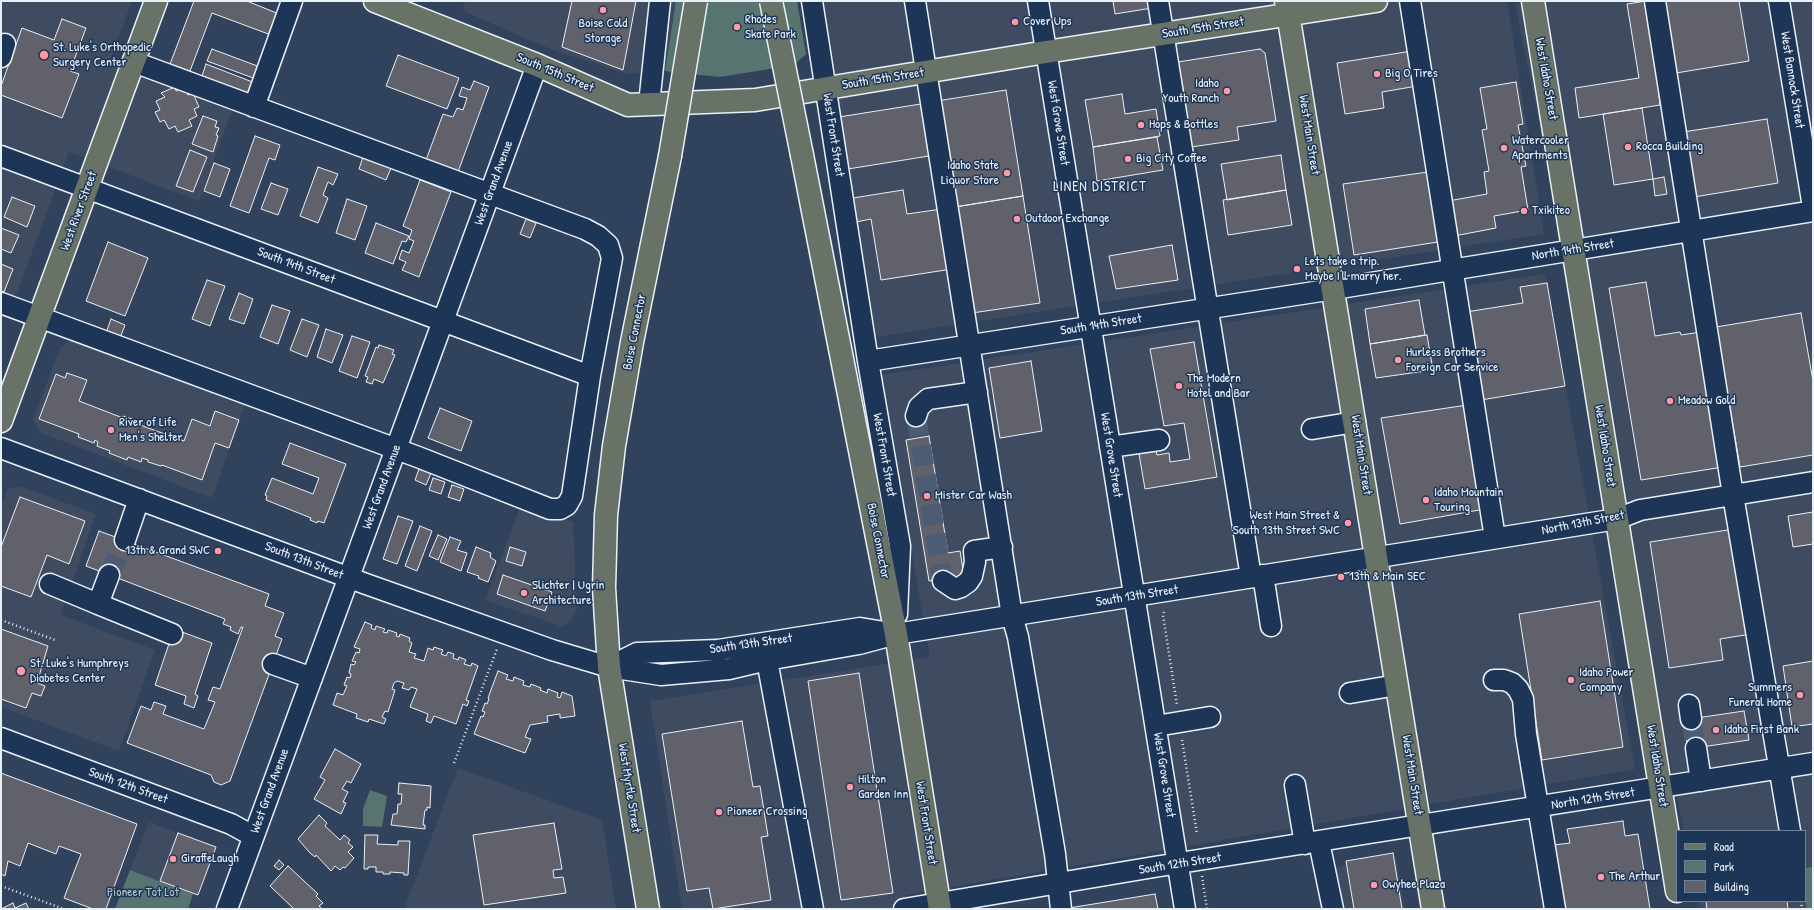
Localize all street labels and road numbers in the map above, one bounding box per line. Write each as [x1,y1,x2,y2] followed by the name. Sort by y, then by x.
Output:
[1161,14,1245,42] street label: South 15th Street
[1777,30,1807,130] street label: West Bannock Street
[1531,37,1561,121] street label: West Idaho Street
[514,50,596,96] street label: South 15th Street
[841,65,925,93] street label: South 15th Street
[1044,79,1072,167] street label: West Grove Street
[819,92,847,178] street label: West Front Street
[1295,94,1323,176] street label: West Main Street
[471,139,517,227] street label: West Grand Avenue
[57,169,101,253] street label: West River Street
[1531,236,1615,264] street label: North 14th Street
[255,244,337,288] street label: South 14th Street
[620,293,650,371] street label: Boise Connector
[1059,311,1143,339] street label: South 14th Street
[1591,404,1619,488] street label: West Idaho Street
[1097,411,1125,499] street label: West Grove Street
[869,412,899,498] street label: West Front Street
[1347,414,1375,496] street label: West Main Street
[359,443,405,531] street label: West Grand Avenue
[863,502,893,580] street label: Boise Connector
[1540,507,1626,539] street label: North 13th Street
[262,539,346,583] street label: South 13th Street
[1095,582,1179,610] street label: South 13th Street
[709,630,793,658] street label: South 13th Street
[1643,724,1671,808] street label: West Idaho Street
[1150,731,1178,819] street label: West Grove Street
[1398,734,1426,816] street label: West Main Street
[614,742,644,834] street label: West Myrtle Street
[247,747,293,835] street label: West Grand Avenue
[86,764,170,808] street label: South 12th Street
[912,780,940,866] street label: West Front Street
[1550,785,1636,813] street label: North 12th Street
[1138,850,1222,878] street label: South 12th Street

